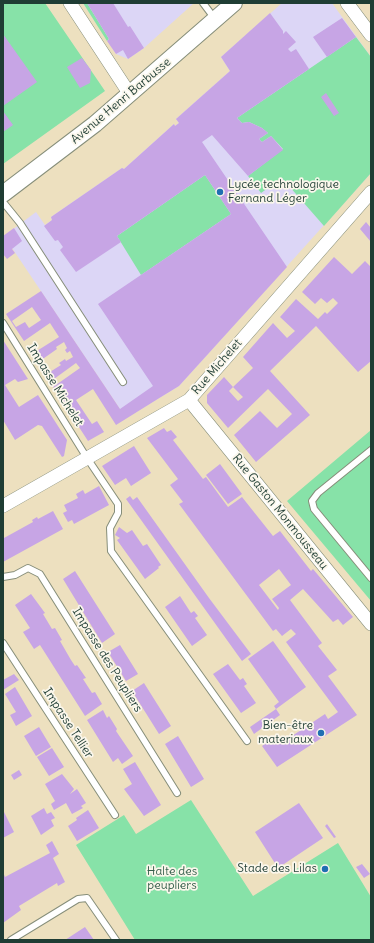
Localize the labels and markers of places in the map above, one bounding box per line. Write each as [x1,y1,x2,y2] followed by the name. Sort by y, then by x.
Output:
[228,178,339,206] place label: Lycée technologique Fernand Léger
[215,187,225,197] marker: Lycée technologique Fernand Léger
[258,719,313,747] place label: Bien-être materiaux
[316,728,326,738] marker: Bien-être materiaux
[237,862,317,876] place label: Stade des Lilas
[320,864,330,874] marker: Stade des Lilas

